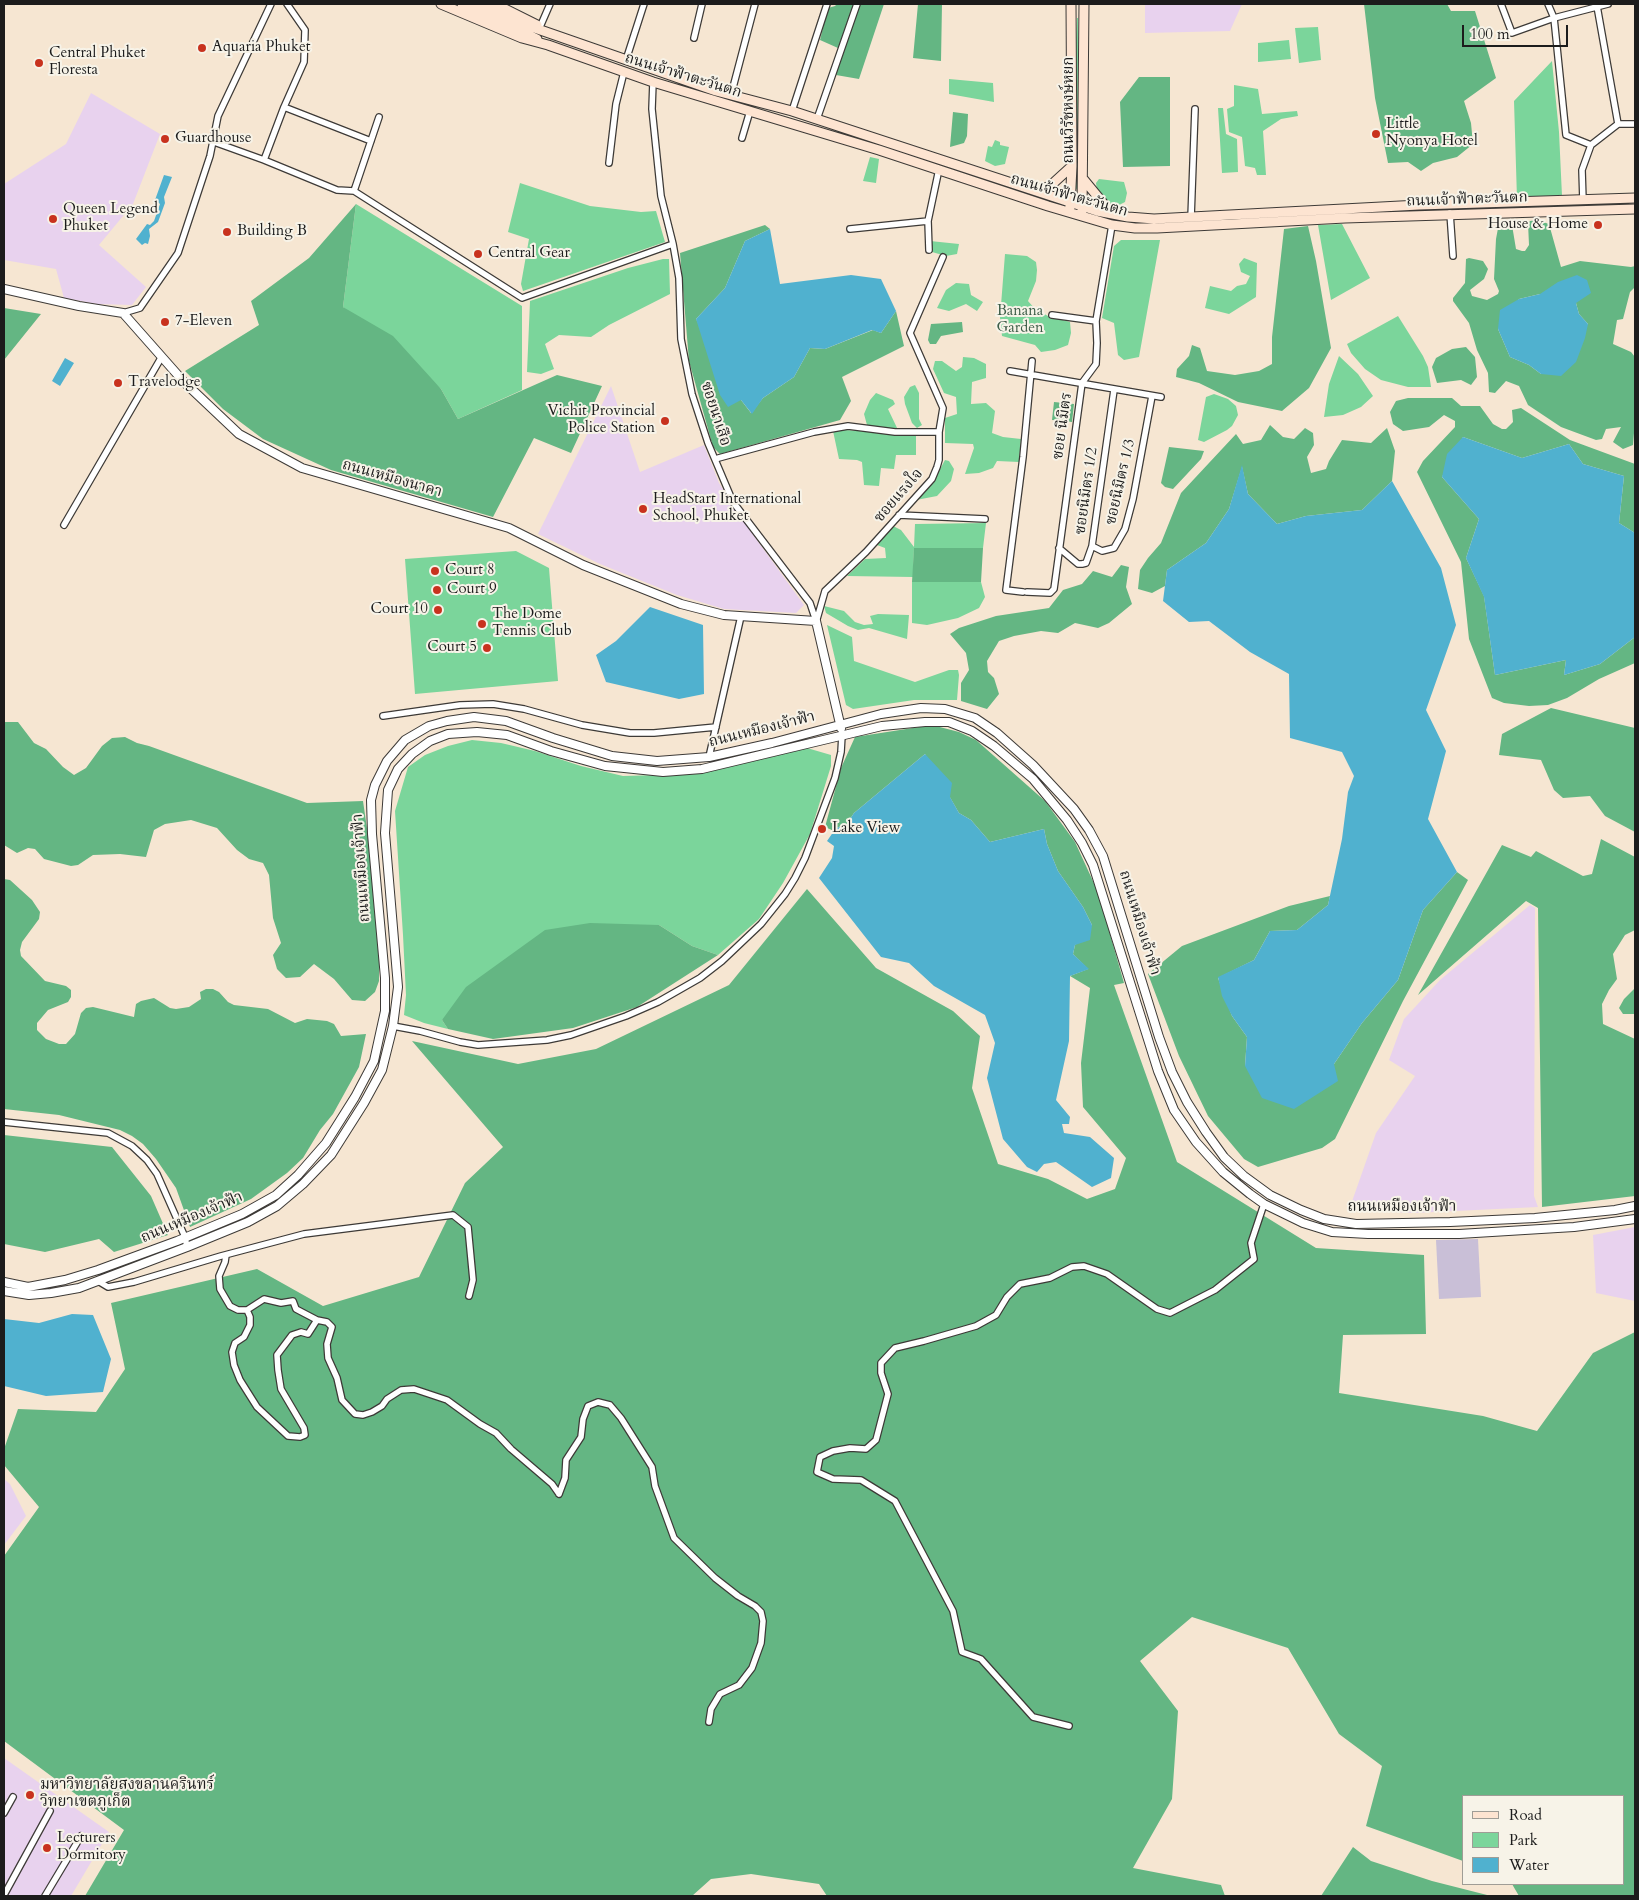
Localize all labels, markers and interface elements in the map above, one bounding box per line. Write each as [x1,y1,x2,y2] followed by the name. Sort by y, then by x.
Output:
[1464,15,1570,47] scale bar
[1470,24,1510,44] text: 100 m
[212,39,311,57] place label: Aquaria Phuket
[196,42,208,54] marker: Aquaria Phuket
[49,45,145,80] place label: Central Phuket Floresta
[622,50,744,102] street label: ถนนเจ้าฟ้าตะวันตก
[1061,56,1079,164] street label: ถนนวิรัชหงษ์หยก
[33,57,45,69] marker: Central Phuket Floresta
[1386,116,1478,151] place label: Little Nyonya Hotel
[1370,128,1382,140] marker: Little Nyonya Hotel
[175,130,251,148] place label: Guardhouse
[159,133,171,145] marker: Guardhouse
[1008,171,1130,221] street label: ถนนเจ้าฟ้าตะวันตก
[1406,189,1528,211] street label: ถนนเจ้าฟ้าตะวันตก
[63,201,158,236] place label: Queen Legend Phuket
[47,213,59,225] marker: Queen Legend Phuket
[1488,216,1588,234] place label: House & Home
[1592,219,1604,231] marker: House & Home
[237,223,307,241] place label: Building B
[221,226,233,238] marker: Building B
[488,245,570,263] place label: Central Gear
[472,248,484,260] marker: Central Gear
[996,303,1044,338] park label: Banana Garden
[175,313,232,331] place label: 7-Eleven
[159,316,171,328] marker: 7-Eleven
[128,374,200,392] place label: Travelodge
[112,377,124,389] marker: Travelodge
[696,380,734,448] street label: ซอยนาเสือ
[1049,391,1077,461] street label: ซอย นิมิตร
[548,403,655,438] place label: Vichit Provincial Police Station
[659,415,671,427] marker: Vichit Provincial Police Station
[1102,437,1140,527] street label: ซอยนิมิตร 1/3
[1072,446,1102,536] street label: ซอยนิมิตร 1/2
[340,456,444,502] street label: ถนนเหมืองนาคา
[871,465,927,527] street label: ซอยแรงใจ
[653,491,801,526] place label: HeadStart International School, Phuket
[637,503,649,515] marker: HeadStart International School, Phuket
[445,562,495,580] place label: Court 8
[429,565,441,577] marker: Court 8
[447,581,497,599] place label: Court 9
[431,584,443,596] marker: Court 9
[371,601,428,619] place label: Court 10
[432,604,444,616] marker: Court 10
[492,606,572,641] place label: The Dome Tennis Club
[476,618,488,630] marker: The Dome Tennis Club
[427,639,477,657] place label: Court 5
[481,642,493,654] marker: Court 5
[707,708,817,752] street label: ถนนเหมืองเจ้าฟ้า
[349,813,375,923] street label: ถนนเหมืองเจ้าฟ้า
[832,820,901,838] place label: Lake View
[816,823,828,835] marker: Lake View
[1114,868,1164,978] street label: ถนนเหมืองเจ้าฟ้า
[138,1188,246,1248] street label: ถนนเหมืองเจ้าฟ้า
[1348,1199,1456,1217] street label: ถนนเหมืองเจ้าฟ้า
[40,1777,214,1812] place label: มหาวิทยาลัยสงขลานครินทร์ วิทยาเขตภูเก็ต
[24,1789,36,1801] marker: มหาวิทยาลัยสงขลานครินทร์ วิทยาเขตภูเก็ต
[1462,1795,1624,1885] legend
[1509,1805,1542,1825] text: Road
[57,1830,126,1865] place label: Lecturers Dormitory
[1509,1830,1538,1850] text: Park
[41,1842,53,1854] marker: Lecturers Dormitory
[1509,1855,1549,1875] text: Water

